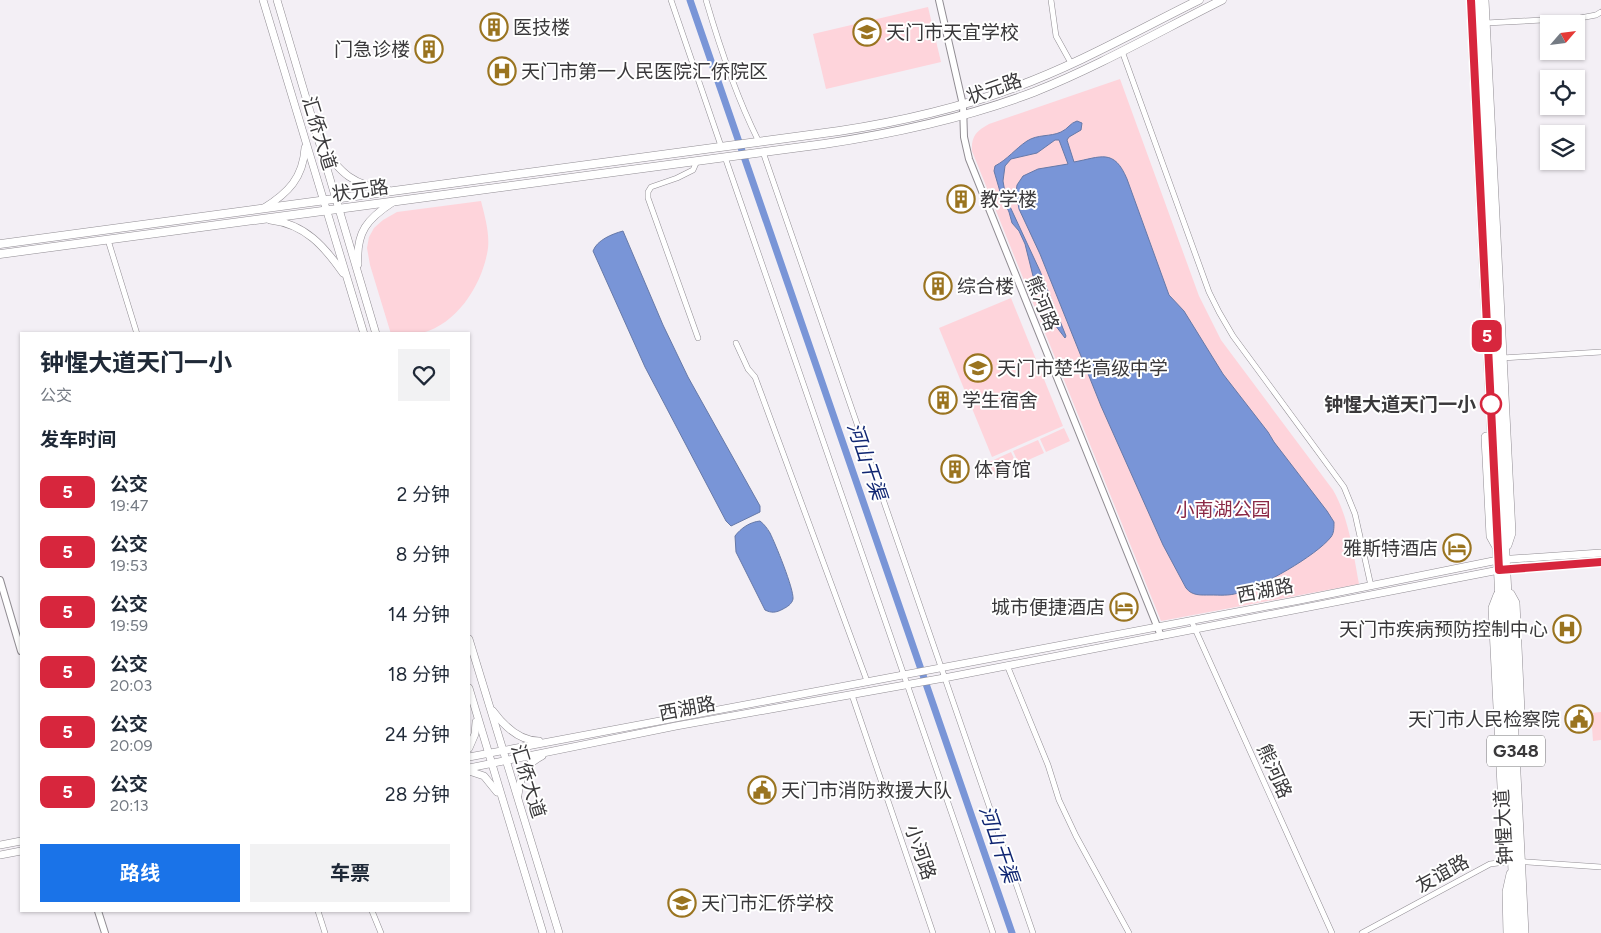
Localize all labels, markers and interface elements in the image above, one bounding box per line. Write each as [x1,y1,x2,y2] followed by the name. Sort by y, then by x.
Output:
[479,12,509,42] building icon: 医技楼
[1540,15,1585,60] north arrow
[1540,15,1585,170] map controls
[513,16,570,39] place label: 医技楼
[852,17,882,47] school or university icon: 天门市天宜学校
[886,21,1019,44] place label: 天门市天宜学校
[414,34,444,64] building icon: 门急诊楼
[334,38,410,61] place label: 门急诊楼
[487,56,517,86] hospital icon: 天门市第一人民医院汇侨院区
[521,60,768,83] place label: 天门市第一人民医院汇侨院区
[963,68,1025,109] street label: 状元路
[1540,70,1585,115] button: locate
[297,93,342,173] street label: 汇侨大道
[1540,125,1585,170] button: layers
[330,175,390,206] street label: 状元路
[946,184,976,214] building icon: 教学楼
[980,188,1037,211] place label: 教学楼
[923,271,953,301] building icon: 综合楼
[1021,272,1064,334] street label: 熊河路
[957,275,1014,298] place label: 综合楼
[1471,320,1503,352] line badge: 5
[1482,325,1492,347] text: 5
[40,348,232,377] text: 钟惺大道天门一小
[398,349,450,401] button: heart
[963,353,993,383] school or university icon: 天门市楚华高级中学
[997,357,1168,380] place label: 天门市楚华高级中学
[928,385,958,415] building icon: 学生宿舍
[40,386,72,405] text: 公交
[962,389,1038,412] place label: 学生宿舍
[1324,393,1476,416] place label: 钟惺大道天门一小
[1480,393,1502,415] marker: 钟惺大道天门一小
[843,419,892,506] water label: 河山干渠
[40,428,116,451] text: 发车时间
[940,454,970,484] building icon: 体育馆
[974,458,1031,481] place label: 体育馆
[110,473,148,496] text: 公交
[62,481,73,503] text: 5
[397,483,450,506] text: 2 分钟
[110,496,148,515] text: 19:47
[1175,498,1271,521] park label: 小南湖公园
[110,533,148,556] text: 公交
[1442,533,1472,563] hotel icon: 雅斯特酒店
[1343,537,1438,560] place label: 雅斯特酒店
[62,541,73,563] text: 5
[396,543,450,566] text: 8 分钟
[110,556,148,575] text: 19:53
[1235,574,1295,607] street label: 西湖路
[1109,592,1139,622] hotel icon: 城市便捷酒店
[110,593,148,616] text: 公交
[991,596,1105,619] place label: 城市便捷酒店
[62,601,73,623] text: 5
[388,603,450,626] text: 14 分钟
[1552,614,1582,644] hospital icon: 天门市疾病预防控制中心
[110,616,148,635] text: 19:59
[1339,618,1548,641] place label: 天门市疾病预防控制中心
[110,653,148,676] text: 公交
[62,661,73,683] text: 5
[388,663,450,686] text: 18 分钟
[110,676,152,695] text: 20:03
[657,692,717,725] street label: 西湖路
[1564,704,1594,734] public building icon: 天门市人民检察院
[1408,708,1560,731] place label: 天门市人民检察院
[110,713,148,736] text: 公交
[62,721,73,743] text: 5
[385,723,450,746] text: 24 分钟
[110,736,153,755] text: 20:09
[1487,736,1545,766] road number: G348
[1252,740,1297,802] street label: 熊河路
[506,741,551,821] street label: 汇侨大道
[110,773,148,796] text: 公交
[747,775,777,805] public building icon: 天门市消防救援大队
[781,779,952,802] place label: 天门市消防救援大队
[62,781,73,803] text: 5
[385,783,450,806] text: 28 分钟
[1490,788,1517,866] street label: 钟惺大道
[110,796,149,815] text: 20:13
[975,802,1024,889] water label: 河山干渠
[900,821,941,883] street label: 小河路
[40,844,240,902] button: 路线
[250,844,450,902] button: 车票
[1412,850,1473,897] street label: 友谊路
[667,888,697,918] school or university icon: 天门市汇侨学校
[701,892,834,915] place label: 天门市汇侨学校

